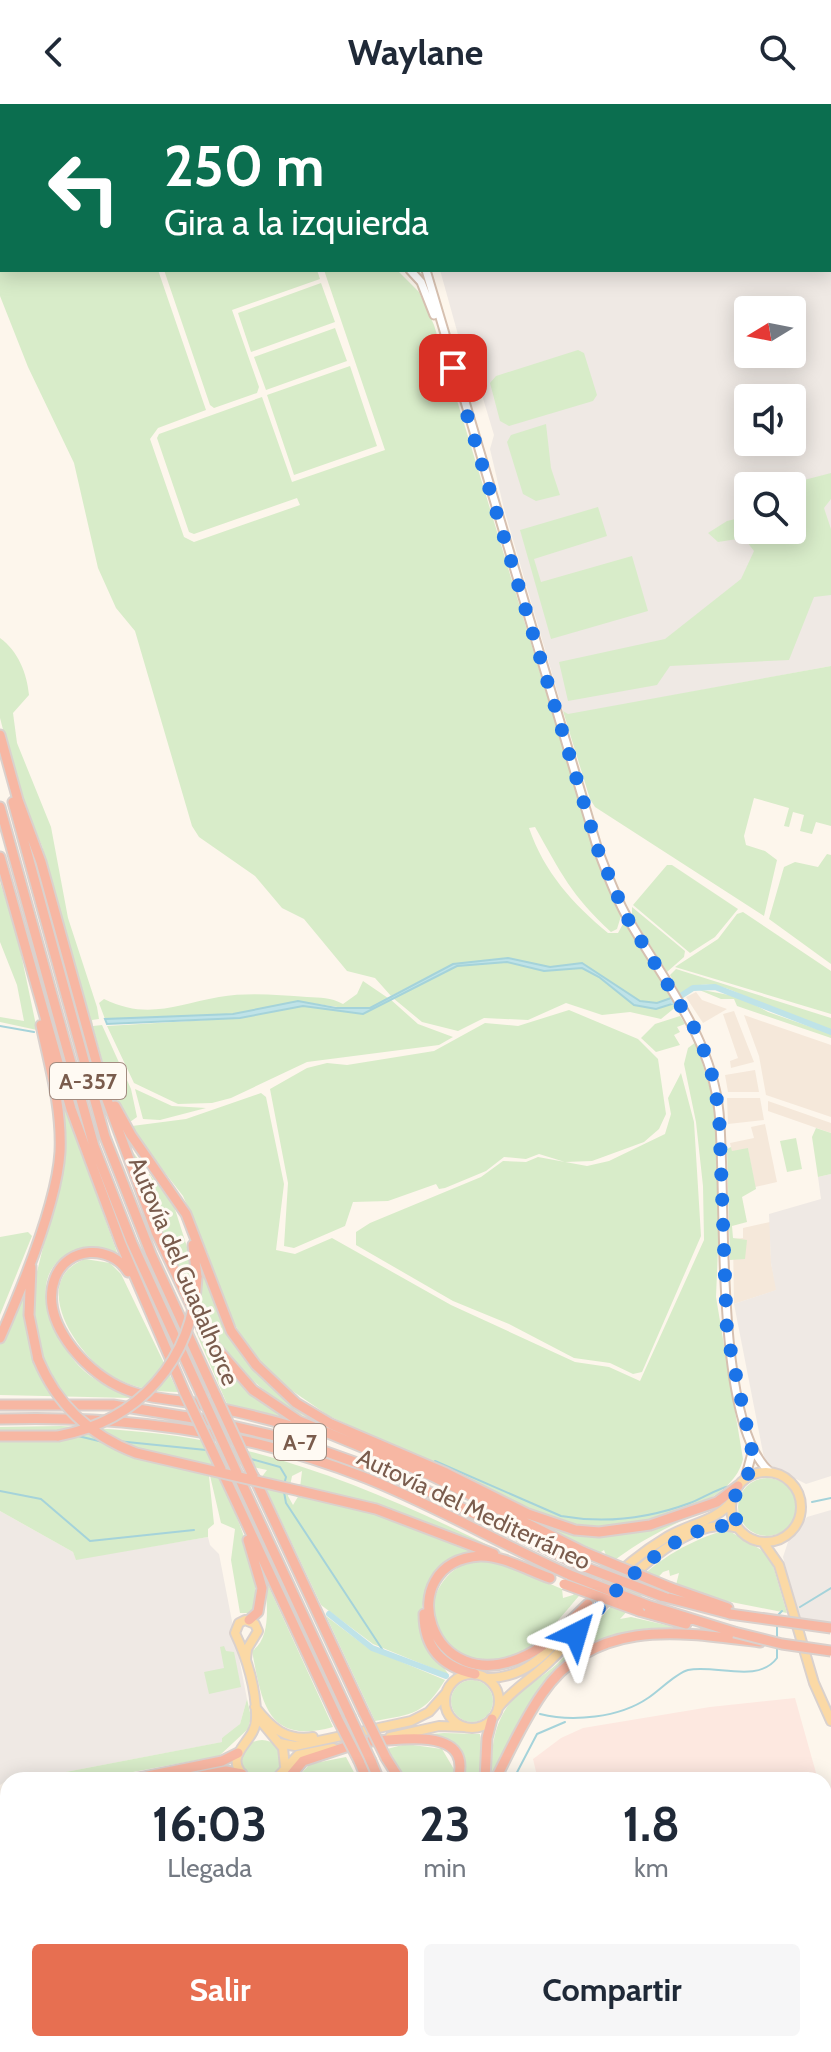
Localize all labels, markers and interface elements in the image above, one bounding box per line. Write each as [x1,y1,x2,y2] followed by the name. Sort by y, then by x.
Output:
[32,30,76,74] icon: back
[348,30,483,74] text: Waylane
[755,30,799,74] icon: search
[164,132,325,200] text: 250 m
[32,136,136,240] icon: left
[164,200,429,244] text: Gira a la izquierda
[734,296,806,368] north arrow
[734,296,806,544] map controls
[419,334,487,402] pin
[431,346,475,390] icon: arrive
[734,384,806,456] button: sound
[734,472,806,544] button: search
[50,1063,126,1099] road number: A-357
[123,1152,245,1390] street label: Autovía del Guadalhorce
[274,1424,326,1460] road number: A-7
[353,1442,595,1576] street label: Autovía del Mediterráneo
[534,1592,618,1676] position arrow
[152,1795,267,1853] text: 16:03
[419,1795,471,1853] text: 23
[623,1795,680,1853] text: 1.8
[167,1852,252,1884] text: Llegada
[423,1852,466,1884] text: min
[634,1852,668,1884] text: km
[32,1944,408,2036] button: Salir
[424,1944,800,2036] button: Compartir

